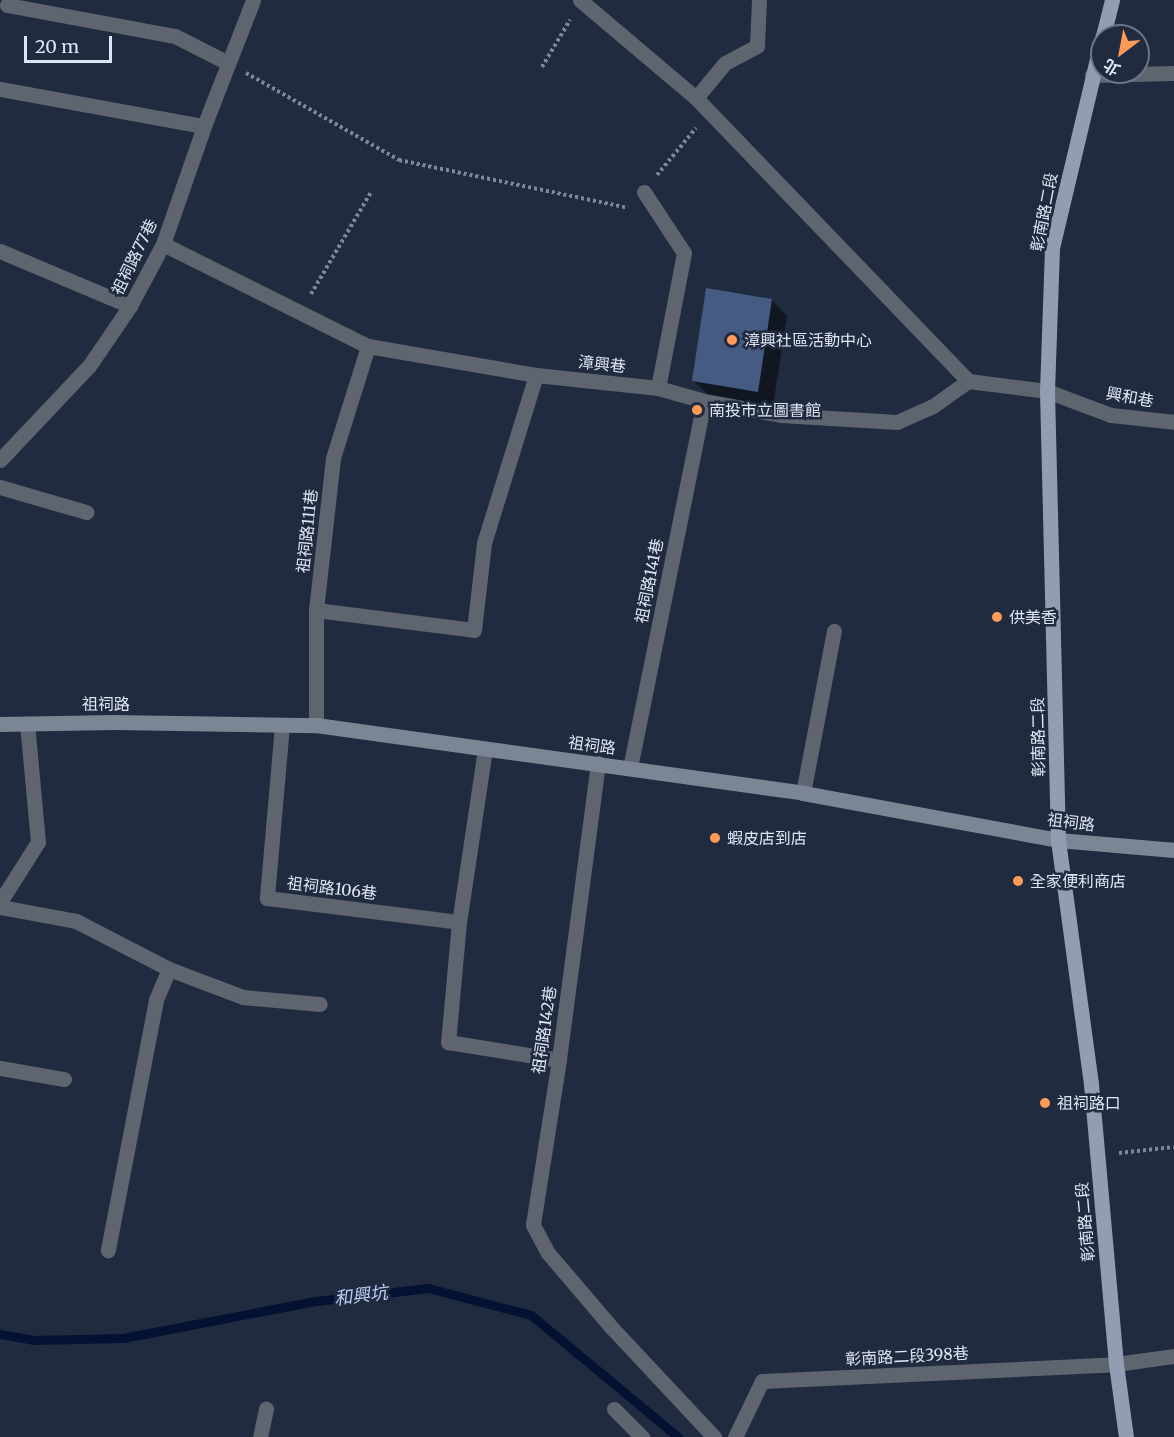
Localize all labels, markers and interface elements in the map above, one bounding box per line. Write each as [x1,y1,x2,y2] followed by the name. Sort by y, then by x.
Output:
[27,24,116,62] scale bar
[1090,24,1150,84] north arrow
[35,35,79,58] text: 20 m
[1099,55,1124,80] text: 北
[1027,171,1061,253] street label: 彰南路二段
[107,216,161,298] street label: 祖祠路77巷
[744,330,872,350] place label: 漳興社區活動中心
[725,333,739,347] marker: 漳興社區活動中心
[577,352,627,376] street label: 漳興巷
[1105,383,1155,411] street label: 興和巷
[709,400,821,420] place label: 南投市立圖書館
[690,403,704,417] marker: 南投市立圖書館
[293,488,321,574] street label: 祖祠路111巷
[631,537,667,625] street label: 祖祠路141巷
[1009,607,1057,627] place label: 供美香
[990,610,1004,624] marker: 供美香
[82,694,130,714] street label: 祖祠路
[1028,697,1048,777] street label: 彰南路二段
[567,732,617,758] street label: 祖祠路
[1046,810,1096,834] street label: 祖祠路
[727,828,807,848] place label: 蝦皮店到店
[708,831,722,845] marker: 蝦皮店到店
[1030,871,1126,891] place label: 全家便利商店
[286,873,378,903] street label: 祖祠路106巷
[1011,874,1025,888] marker: 全家便利商店
[528,985,560,1075] street label: 祖祠路142巷
[1057,1093,1121,1113] place label: 祖祠路口
[1038,1096,1052,1110] marker: 祖祠路口
[1072,1181,1098,1263] street label: 彰南路二段
[333,1282,389,1310] water label: 和興坑
[845,1343,969,1369] street label: 彰南路二段398巷

